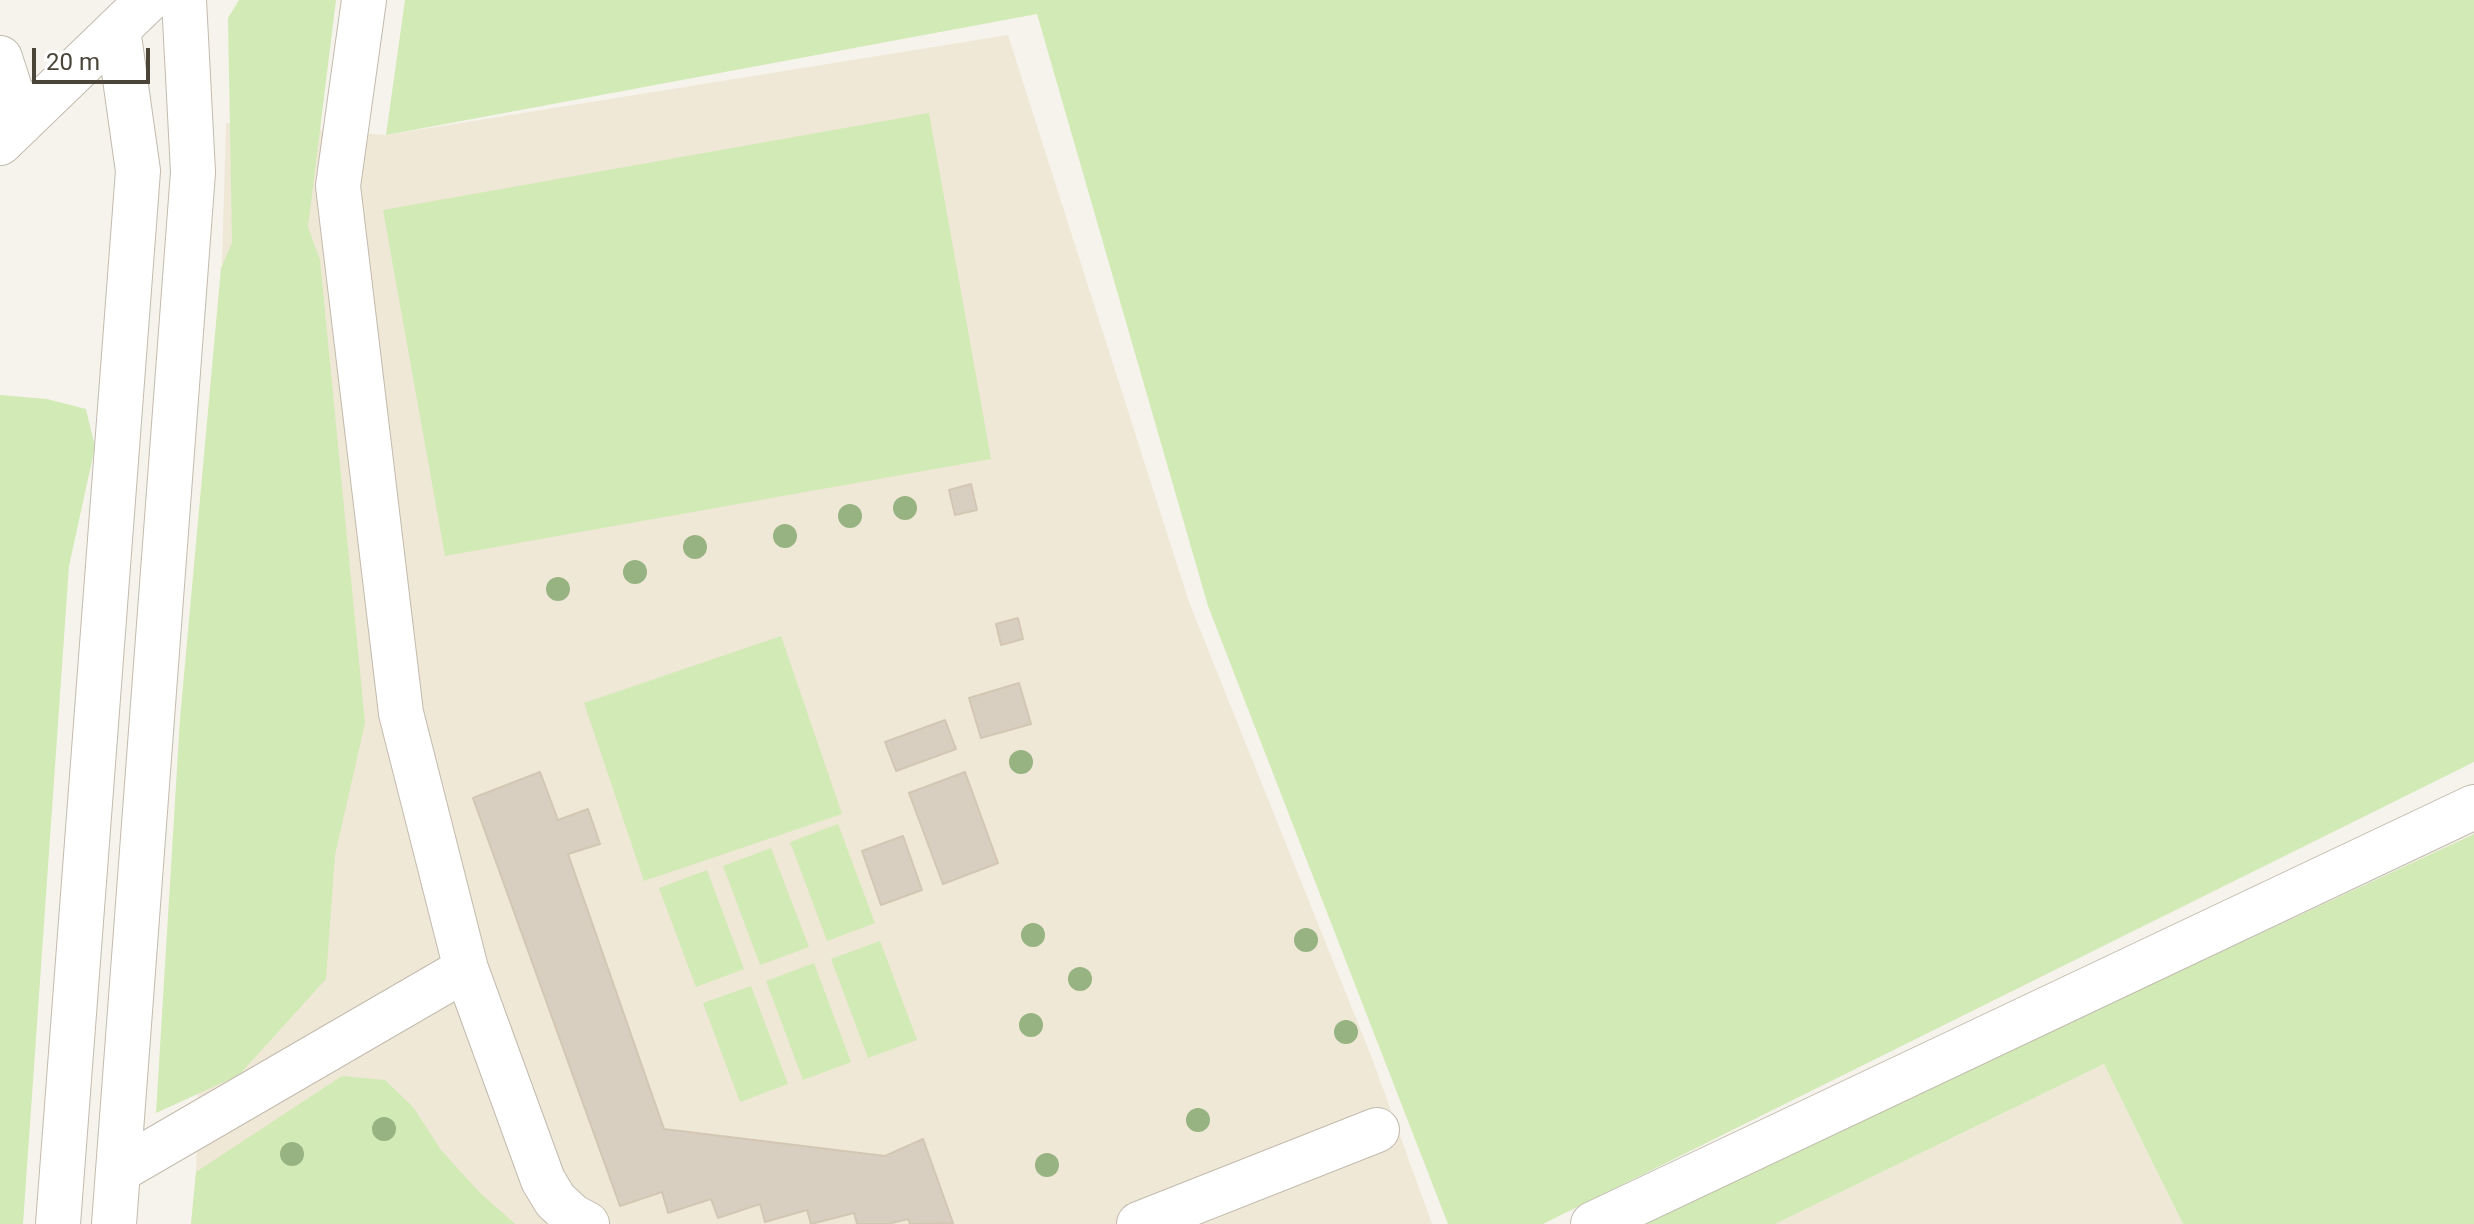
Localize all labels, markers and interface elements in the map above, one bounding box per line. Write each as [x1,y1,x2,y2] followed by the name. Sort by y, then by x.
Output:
[36,32,154,82] scale bar
[46,48,100,76] text: 20 m

